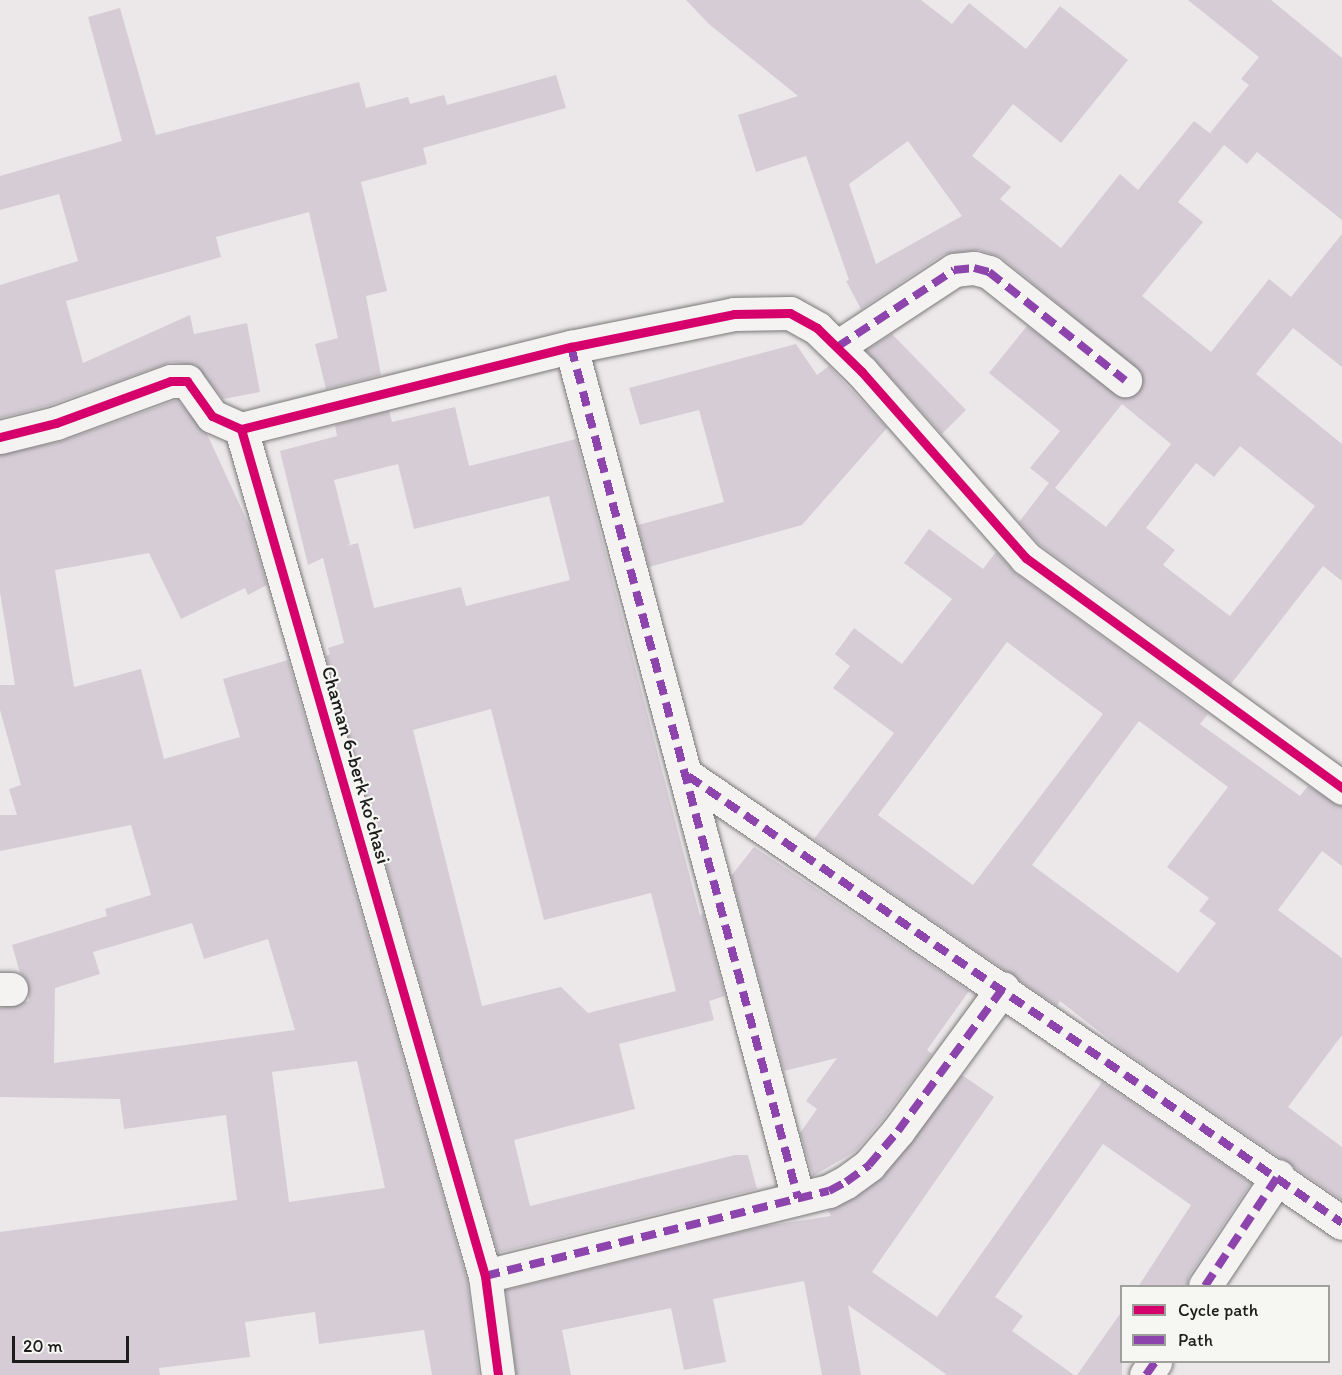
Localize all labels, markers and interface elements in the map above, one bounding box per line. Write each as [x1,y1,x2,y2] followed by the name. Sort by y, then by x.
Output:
[316,663,396,867] street label: Chaman 6-berk koʻchasi
[1120,1285,1330,1363] legend
[1178,1299,1258,1321] text: Cycle path
[15,1324,132,1362] scale bar
[1178,1329,1213,1351] text: Path
[23,1335,63,1357] text: 20 m

